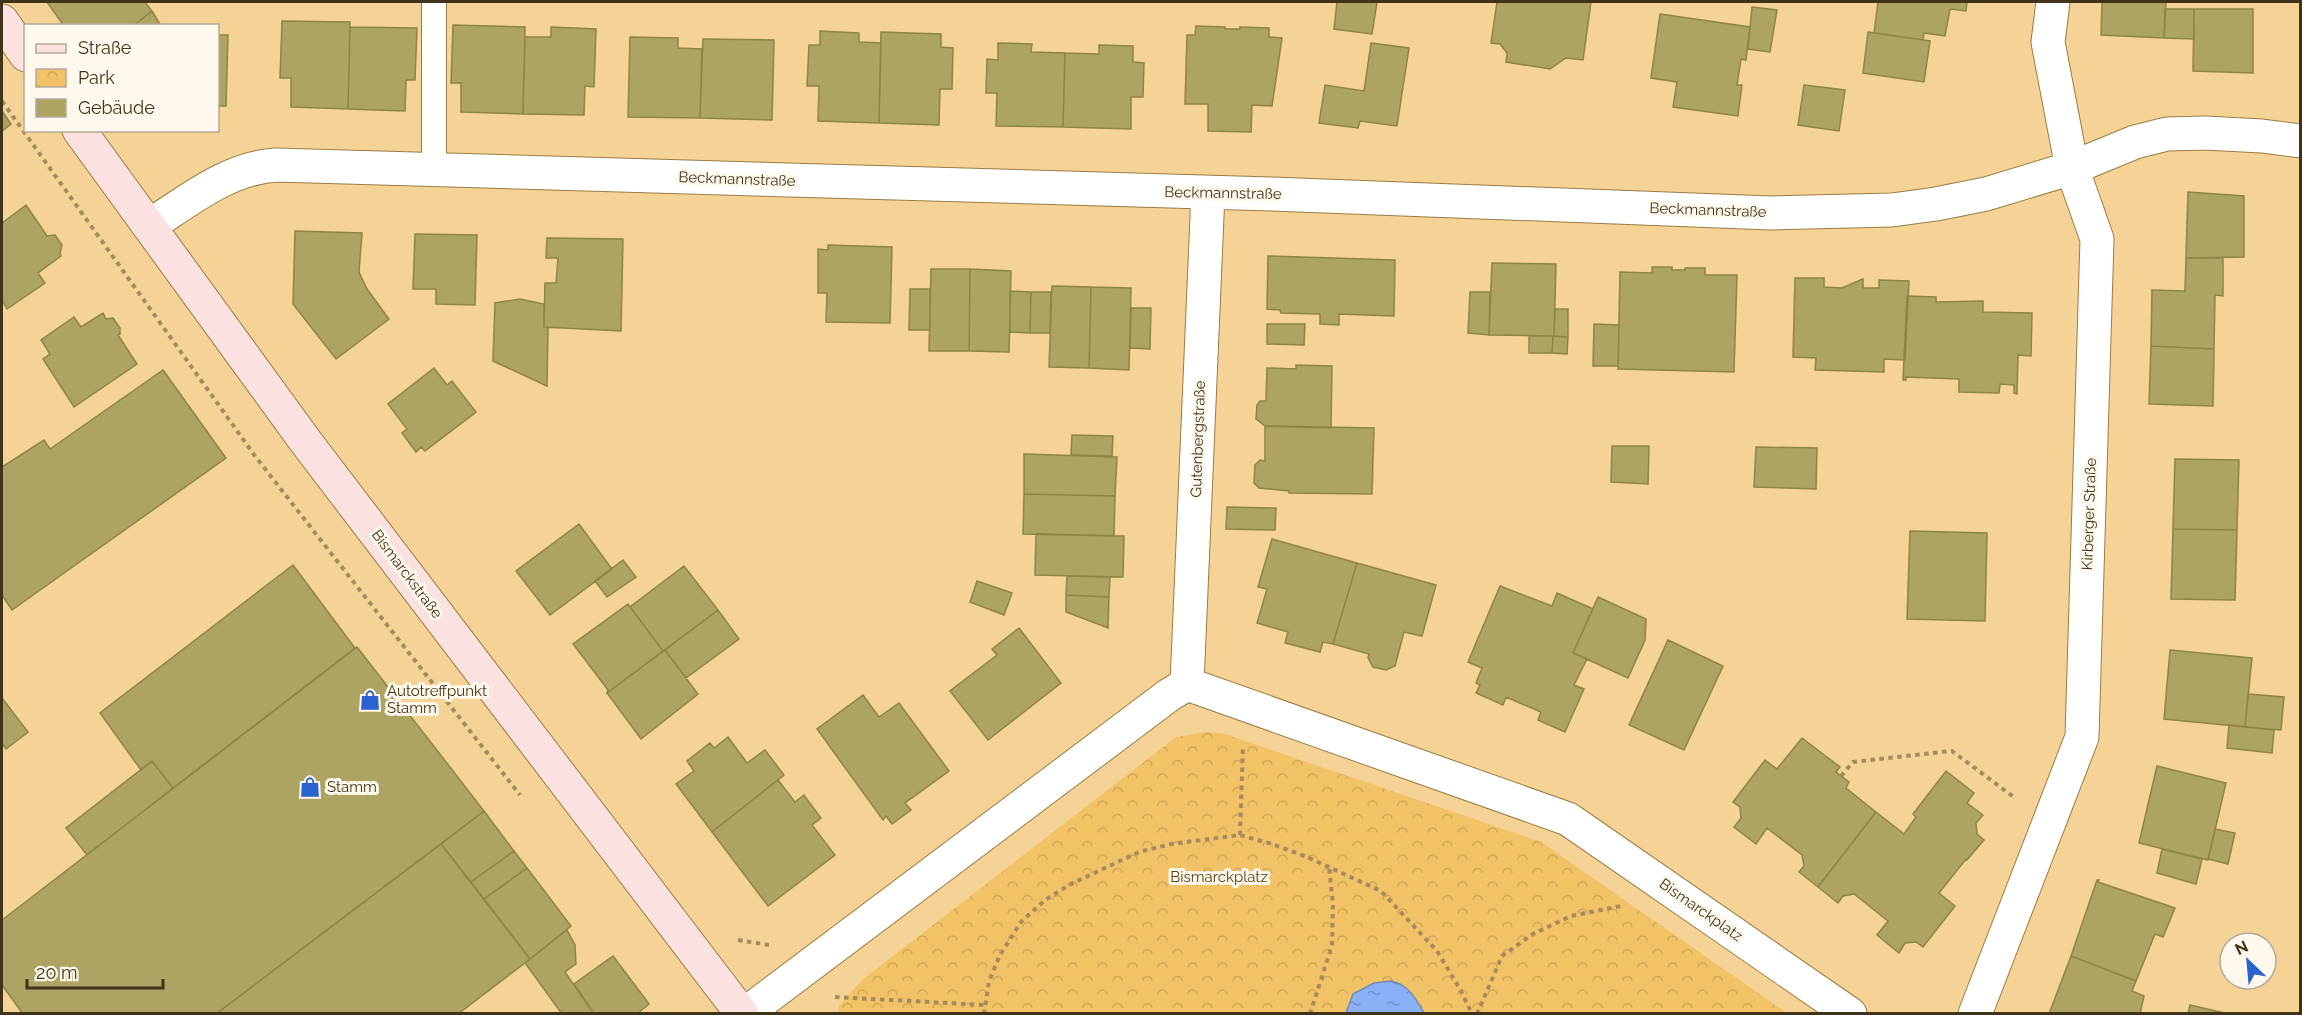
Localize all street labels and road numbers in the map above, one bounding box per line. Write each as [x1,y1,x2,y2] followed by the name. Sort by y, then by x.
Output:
[678,168,796,190] street label: Beckmannstraße
[1164,183,1282,203] street label: Beckmannstraße
[1649,199,1767,221] street label: Beckmannstraße
[1187,380,1209,498] street label: Gutenbergstraße
[2078,457,2100,571] street label: Kirberger Straße
[368,526,446,622] street label: Bismarckstraße
[1656,875,1746,945] street label: Bismarckplatz

